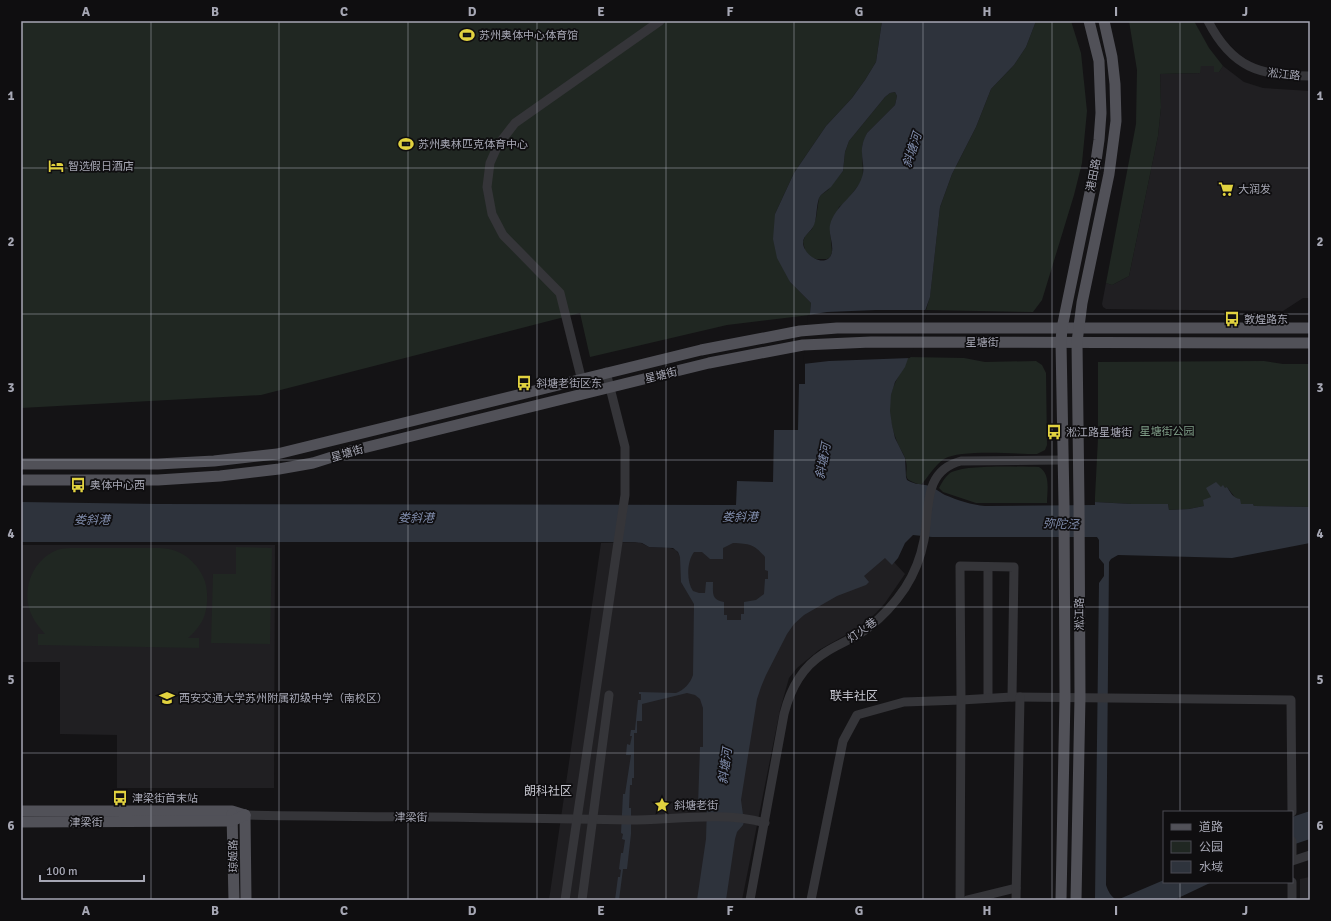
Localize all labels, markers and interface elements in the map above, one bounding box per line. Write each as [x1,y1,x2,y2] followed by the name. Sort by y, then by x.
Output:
[82,4,91,20] text: A
[211,4,219,20] text: B
[340,4,348,20] text: C
[468,4,477,20] text: D
[597,4,605,20] text: E
[727,4,734,20] text: F
[855,4,863,20] text: G
[983,4,991,20] text: H
[1114,4,1118,20] text: I
[1242,4,1248,20] text: J
[458,26,476,44] sports icon: 苏州奥体中心体育馆
[479,29,578,42] place label: 苏州奥体中心体育馆
[1267,66,1301,83] street label: 淞江路
[7,88,15,104] text: 1
[1316,88,1324,104] text: 1
[900,129,926,170] water label: 斜塘河
[397,135,415,153] sports icon: 苏州奥林匹克体育中心
[418,138,528,151] place label: 苏州奥林匹克体育中心
[47,157,65,175] hotel icon: 智选假日酒店
[1084,158,1103,193] street label: 港田路
[68,160,134,173] place label: 智选假日酒店
[1217,180,1235,198] supermarket icon: 大润发
[1238,183,1271,196] place label: 大润发
[7,234,15,250] text: 2
[1316,234,1324,250] text: 2
[1223,310,1241,328] bus stop icon: 敦煌路东
[1244,313,1288,326] place label: 敦煌路东
[966,336,999,349] street label: 星塘街
[644,365,679,386] street label: 星塘街
[515,374,533,392] bus stop icon: 斜塘老街区东
[536,377,602,390] place label: 斜塘老街区东
[7,380,15,396] text: 3
[1316,380,1324,396] text: 3
[1045,423,1063,441] bus stop icon: 淞江路星塘街
[1140,425,1195,438] park label: 星塘街公园
[1066,426,1132,439] place label: 淞江路星塘街
[813,440,835,480] water label: 斜塘河
[329,443,365,464] street label: 星塘街
[69,476,87,494] bus stop icon: 奥体中心西
[90,479,145,492] place label: 奥体中心西
[722,510,760,525] water label: 娄斜港
[398,511,436,526] water label: 娄斜港
[74,513,112,528] water label: 娄斜港
[1043,516,1080,533] water label: 弥陀泾
[7,526,15,542] text: 4
[1316,526,1324,542] text: 4
[1073,598,1086,631] street label: 淞江路
[845,616,880,645] street label: 灯火巷
[7,672,15,688] text: 5
[1316,672,1324,688] text: 5
[158,689,176,707] school or university icon: 西安交通大学苏州附属初级中学（南校区）
[830,689,878,704] district label: 联丰社区
[179,692,388,705] place label: 西安交通大学苏州附属初级中学（南校区）
[716,745,736,785] water label: 斜塘河
[524,784,572,799] district label: 朗科社区
[111,789,129,807] bus stop icon: 津梁街首末站
[132,792,198,805] place label: 津梁街首末站
[653,796,671,814] place icon: 斜塘老街
[674,799,718,812] place label: 斜塘老街
[394,811,428,824] street label: 津梁街
[1163,811,1293,883] legend
[70,816,103,829] street label: 津梁街
[7,818,15,834] text: 6
[1316,818,1324,834] text: 6
[1199,820,1223,835] text: 道路
[227,839,240,873] street label: 琼姬路
[1199,840,1223,855] text: 公园
[40,857,144,883] scale bar
[1199,860,1223,875] text: 水域
[46,864,78,879] text: 100 m
[82,903,91,919] text: A
[211,903,219,919] text: B
[340,903,348,919] text: C
[468,903,477,919] text: D
[597,903,605,919] text: E
[727,903,734,919] text: F
[855,903,863,919] text: G
[983,903,991,919] text: H
[1114,903,1118,919] text: I
[1242,903,1248,919] text: J

